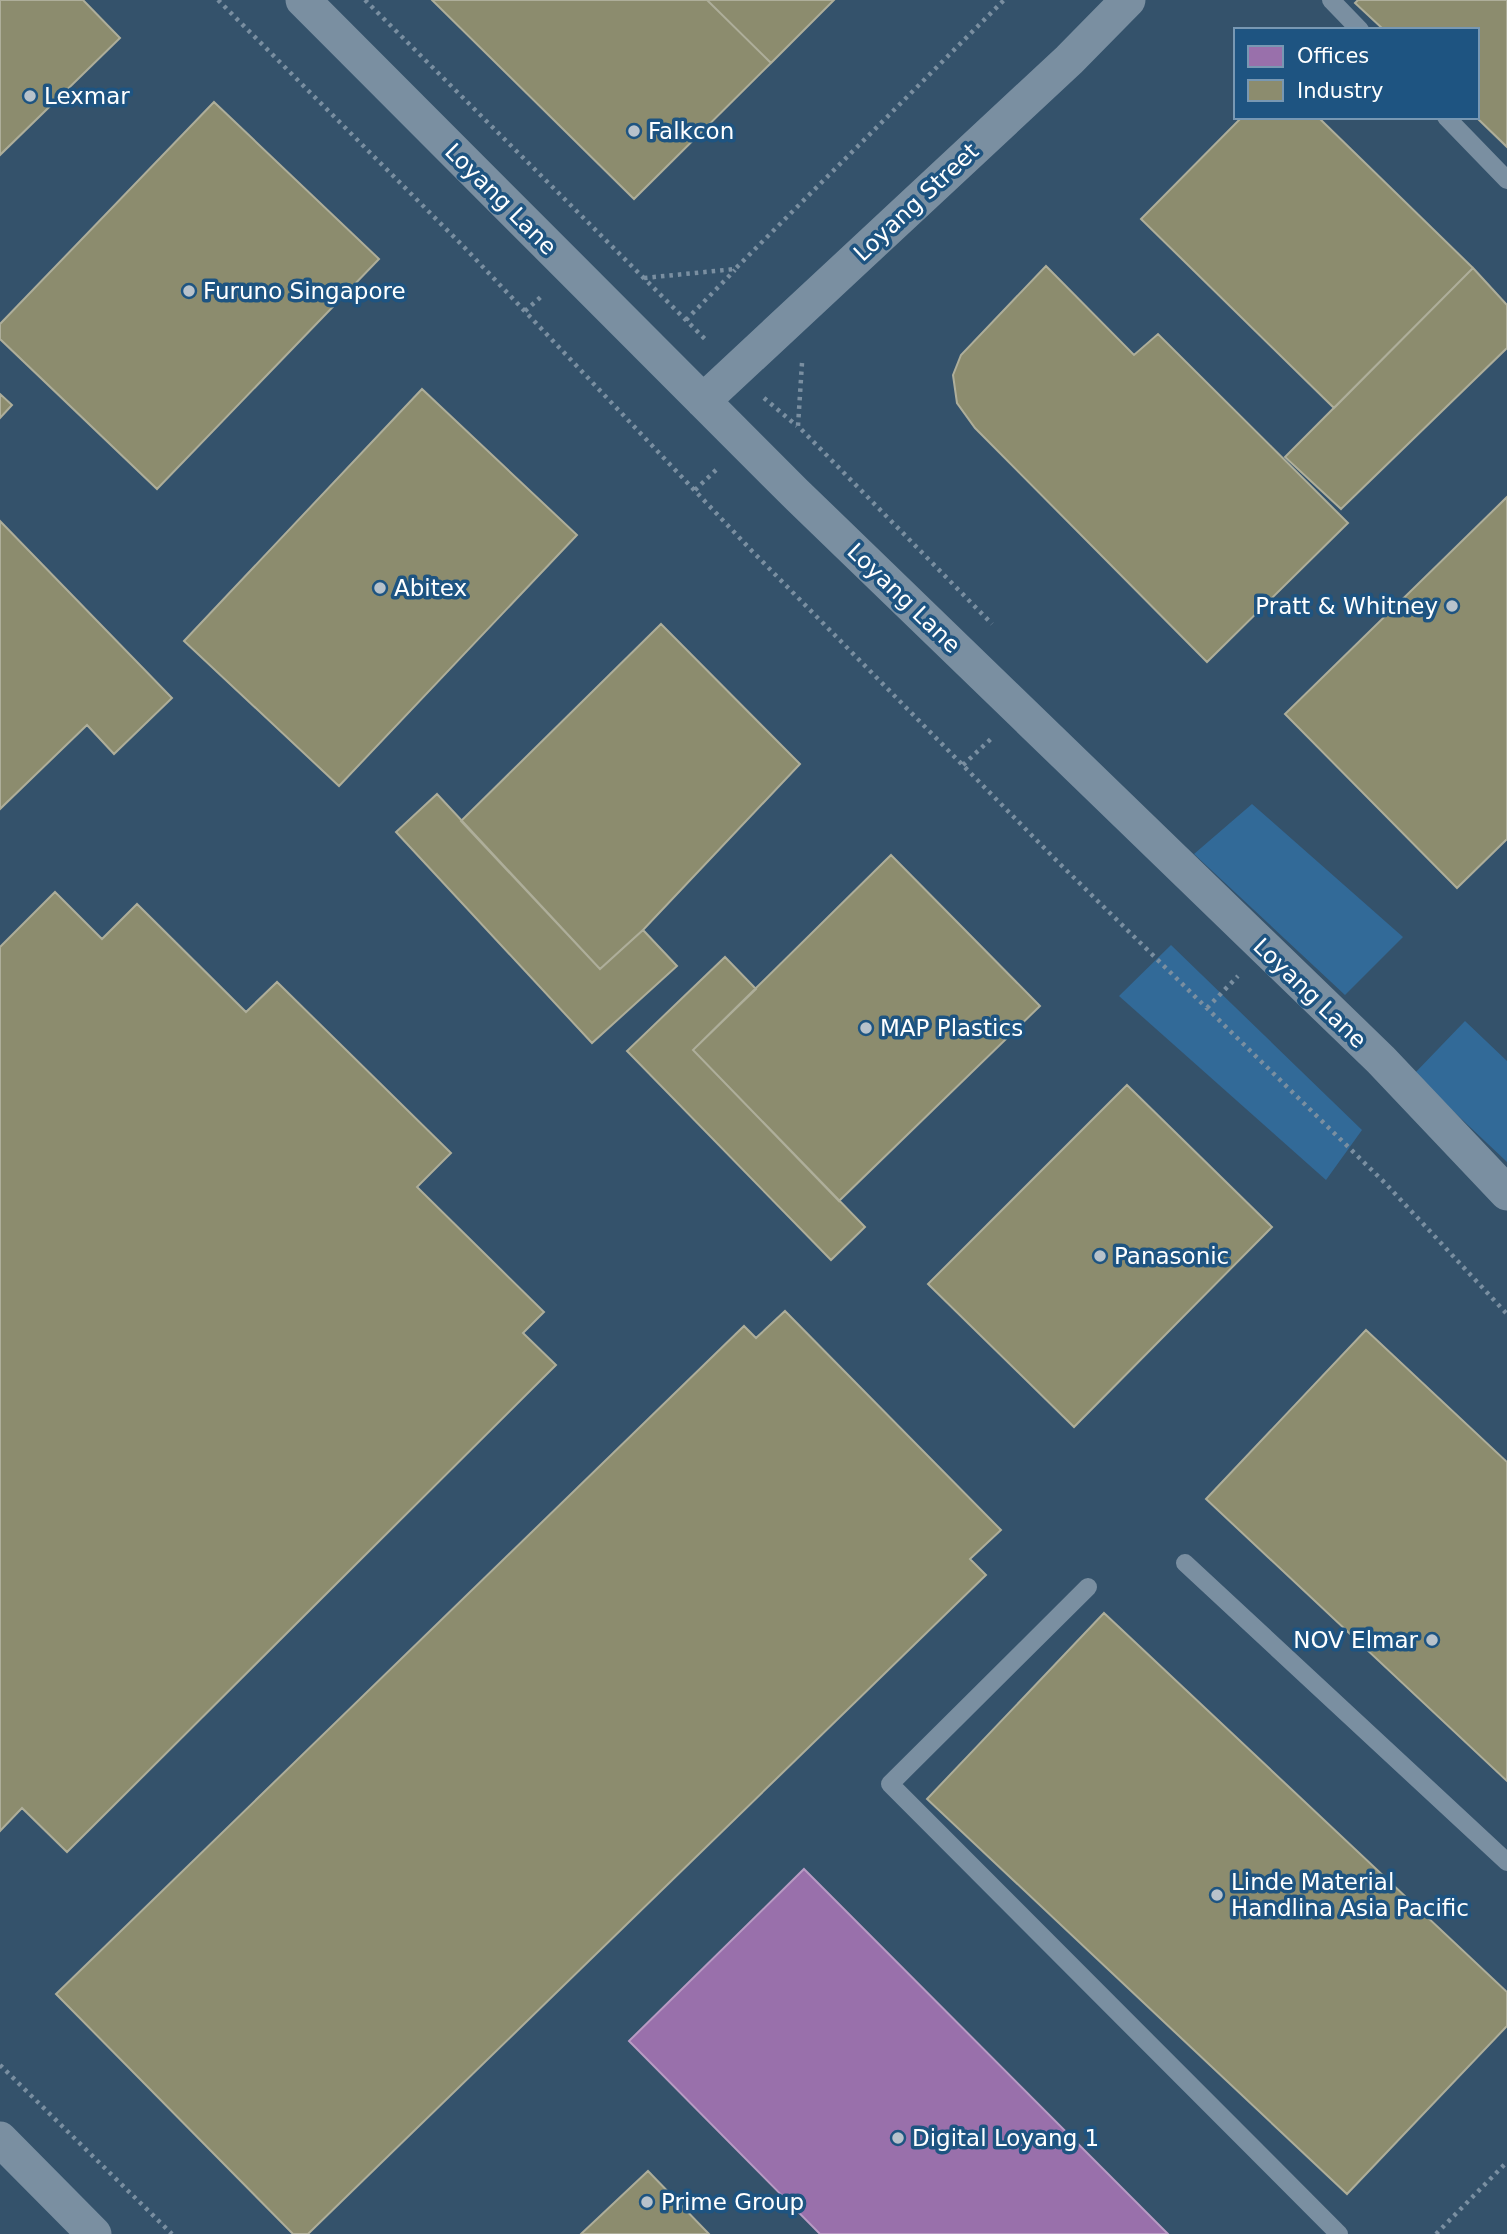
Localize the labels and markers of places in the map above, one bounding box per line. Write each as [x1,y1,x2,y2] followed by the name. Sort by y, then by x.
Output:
[44,83,130,109] place label: Lexmar
[22,88,38,104] marker: Lexmar
[648,118,734,144] place label: Falkcon
[626,123,642,139] marker: Falkcon
[203,278,406,304] place label: Furuno Singapore
[181,283,197,299] marker: Furuno Singapore
[394,575,467,601] place label: Abitex
[372,580,388,596] marker: Abitex
[1255,593,1438,619] place label: Pratt & Whitney
[1444,598,1460,614] marker: Pratt & Whitney
[880,1015,1023,1041] place label: MAP Plastics
[858,1020,874,1036] marker: MAP Plastics
[1114,1243,1229,1269] place label: Panasonic
[1092,1248,1108,1264] marker: Panasonic
[1293,1627,1419,1653] place label: NOV Elmar
[1424,1632,1440,1648] marker: NOV Elmar
[1231,1869,1469,1921] place label: Linde Material Handlina Asia Pacific
[1209,1887,1225,1903] marker: Linde Material Handlina Asia Pacific
[912,2125,1099,2151] place label: Digital Loyang 1
[890,2130,906,2146] marker: Digital Loyang 1
[661,2189,804,2215] place label: Prime Group
[639,2194,655,2210] marker: Prime Group

